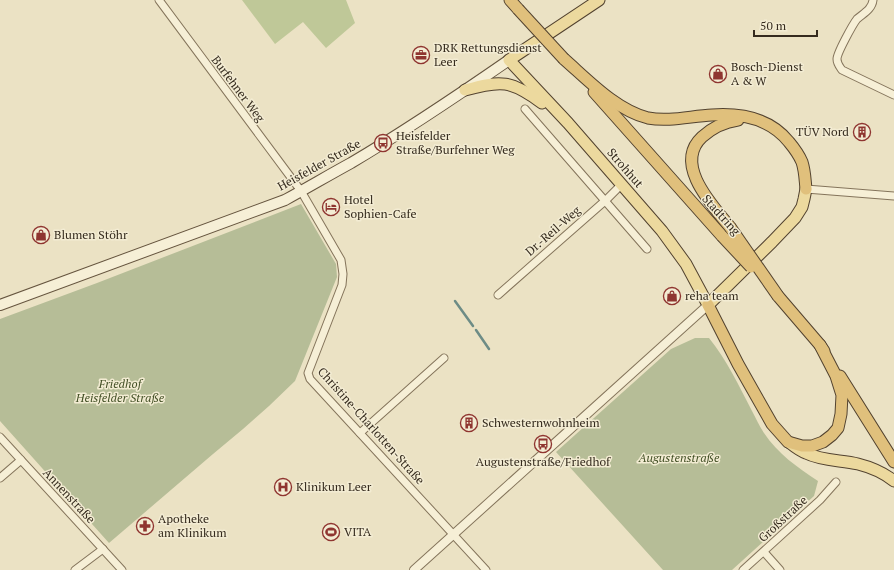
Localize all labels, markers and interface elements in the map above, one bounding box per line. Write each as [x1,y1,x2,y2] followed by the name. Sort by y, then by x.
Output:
[754,12,817,38] scale bar
[760,18,787,33] text: 50 m
[434,40,542,69] place label: DRK Rettungsdienst Leer
[411,45,431,65] office icon: DRK Rettungsdienst Leer
[209,53,269,125] street label: Burfehner Weg
[731,59,803,88] place label: Bosch-Dienst A & W
[708,64,728,84] shop icon: Bosch-Dienst A & W
[852,122,872,142] building icon: TÜV Nord
[796,124,849,139] place label: TÜV Nord
[396,128,515,157] place label: Heisfelder Straße/Burfehner Weg
[373,133,393,153] bus stop icon: Heisfelder Straße/Burfehner Weg
[275,136,363,194] street label: Heisfelder Straße
[604,145,647,191] street label: Strohhut
[699,191,744,239] street label: Stadtring
[344,192,417,221] place label: Hotel Sophien-Cafe
[321,197,341,217] hotel icon: Hotel Sophien-Cafe
[522,202,584,259] street label: Dr.-Reil-Weg
[31,225,51,245] shop icon: Blumen Stöhr
[54,227,128,242] place label: Blumen Stöhr
[662,286,682,306] shop icon: reha team
[685,288,739,303] place label: reha team
[315,364,428,487] street label: Christine-Charlotten-Straße
[75,376,165,405] park label: Friedhof Heisfelder Straße
[459,413,479,433] building icon: Schwesternwohnheim
[482,415,600,430] place label: Schwesternwohnheim
[533,434,553,454] bus stop icon: Augustenstraße/Friedhof
[638,450,720,465] park label: Augustenstraße
[476,454,611,469] place label: Augustenstraße/Friedhof
[40,465,99,526] street label: Annenstraße
[273,477,293,497] hospital icon: Klinikum Leer
[296,479,372,494] place label: Klinikum Leer
[755,492,810,545] street label: Großstraße
[158,511,227,540] place label: Apotheke am Klinikum
[135,516,155,536] pharmacy icon: Apotheke am Klinikum
[321,522,341,542] sports icon: VITA
[344,524,372,539] place label: VITA

